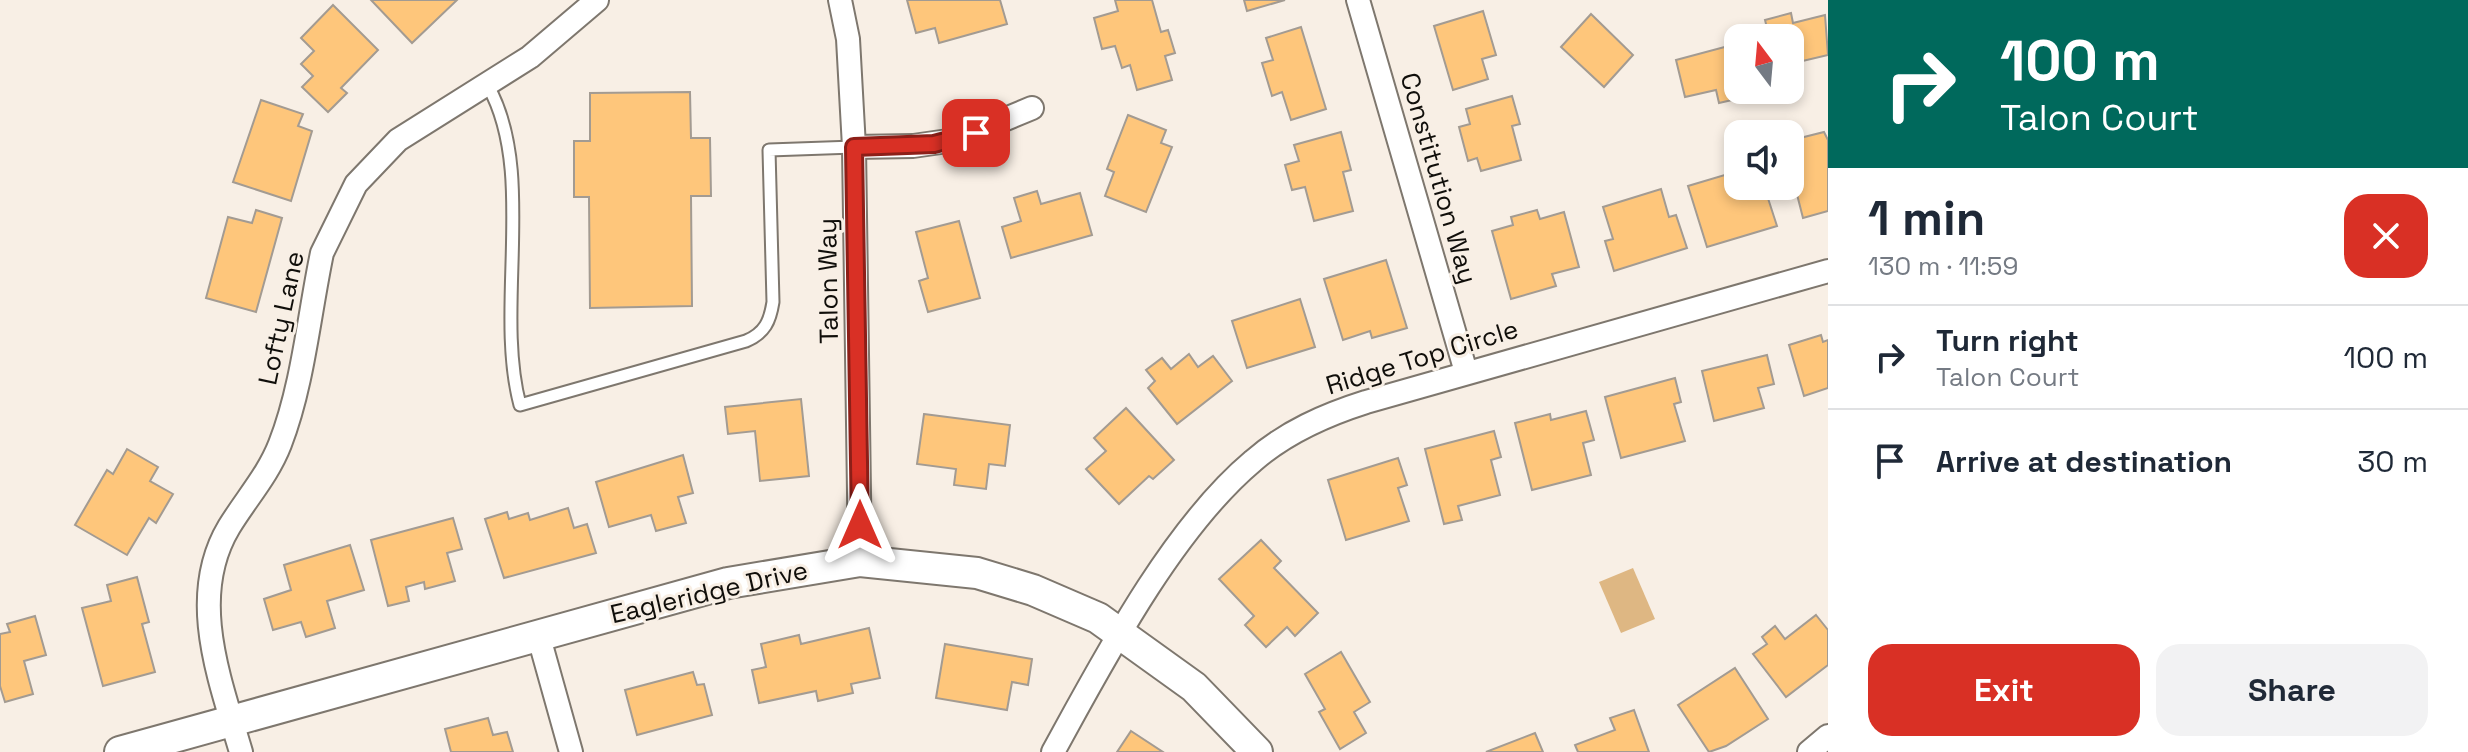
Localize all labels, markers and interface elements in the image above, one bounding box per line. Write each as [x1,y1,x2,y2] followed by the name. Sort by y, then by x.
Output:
[1724,24,1804,104] north arrow
[1724,24,1804,200] map controls
[2000,25,2160,96] text: 100 m
[1868,32,1972,136] icon: right
[1393,68,1485,288] street label: Constitution Way
[2000,95,2199,141] text: Talon Court
[942,99,1010,167] pin
[954,111,998,155] icon: arrive
[1724,120,1804,200] button: sound
[1868,188,1985,249] text: 1 min
[2344,194,2428,278] button: close
[810,218,846,344] street label: Talon Way
[250,248,312,388] street label: Lofty Lane
[1868,249,2018,283] text: 130 m · 11:59
[1322,312,1522,402] street label: Ridge Top Circle
[1936,321,2079,360] text: Turn right
[1868,335,1912,379] icon: right
[2343,338,2428,377] text: 100 m
[1936,360,2079,394] text: Talon Court
[1868,439,1912,483] icon: arrive
[1936,442,2232,481] text: Arrive at destination
[2357,442,2428,481] text: 30 m
[818,483,902,567] position arrow
[607,553,811,631] street label: Eagleridge Drive
[1868,644,2140,736] button: Exit
[2156,644,2428,736] button: Share

